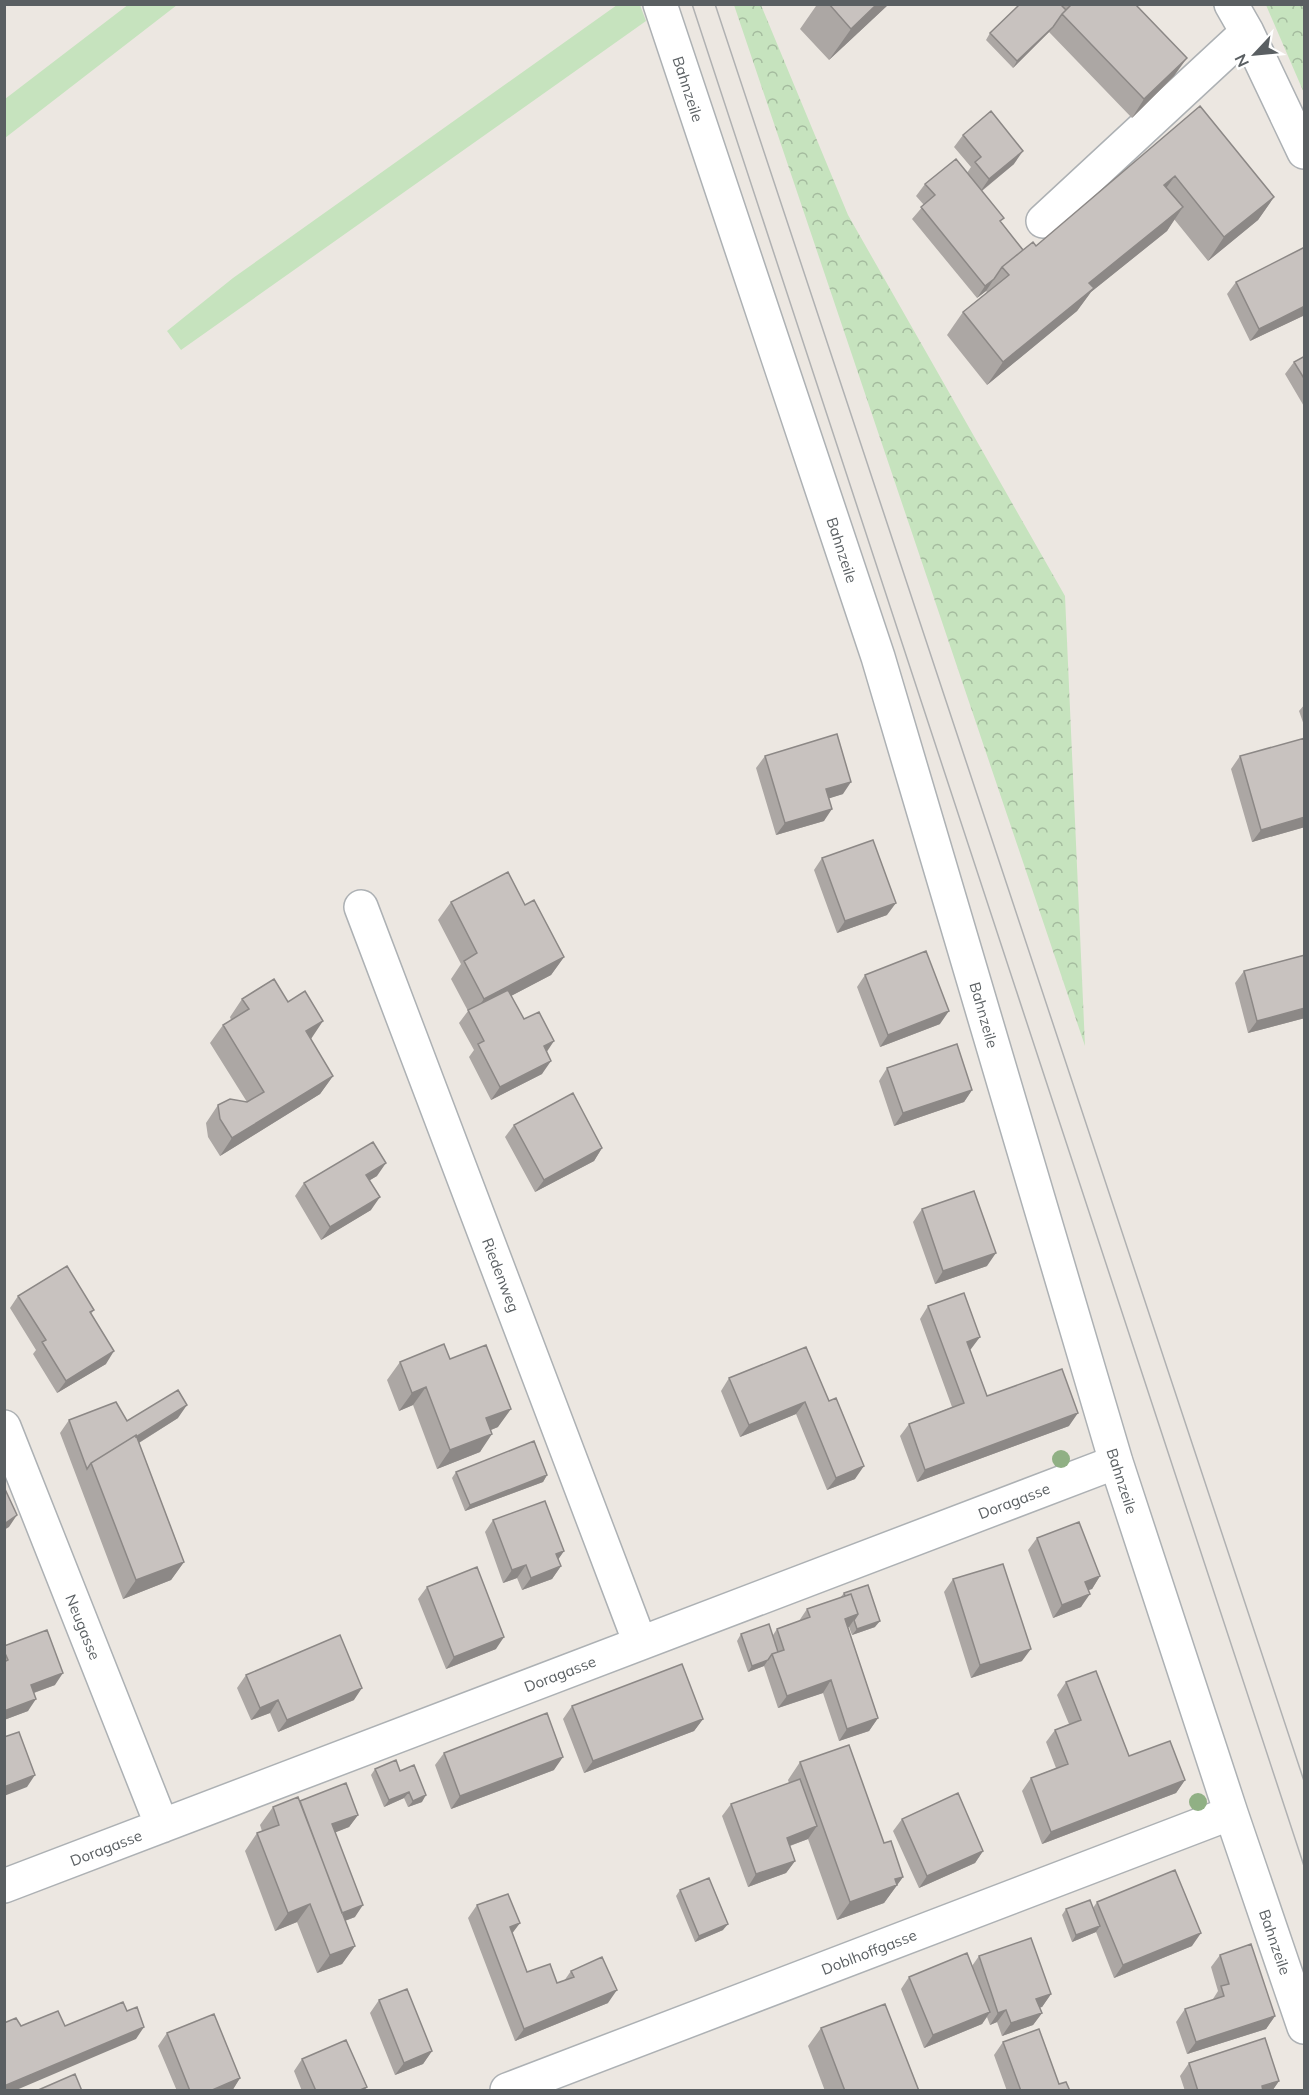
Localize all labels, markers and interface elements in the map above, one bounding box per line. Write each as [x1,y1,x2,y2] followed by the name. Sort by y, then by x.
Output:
[1225,24,1285,84] north arrow
[1230,51,1253,70] text: N
[668,54,708,124] street label: Bahnzeile
[822,515,862,585] street label: Bahnzeile
[966,980,1002,1050] street label: Bahnzeile
[478,1235,524,1315] street label: Riedenweg
[1102,1446,1142,1516] street label: Bahnzeile
[975,1479,1053,1523] street label: Doragasse
[61,1591,105,1663] street label: Neugasse
[521,1652,599,1696] street label: Doragasse
[67,1826,145,1870] street label: Doragasse
[1255,1907,1295,1977] street label: Bahnzeile
[819,1925,919,1979] street label: Doblhoffgasse

